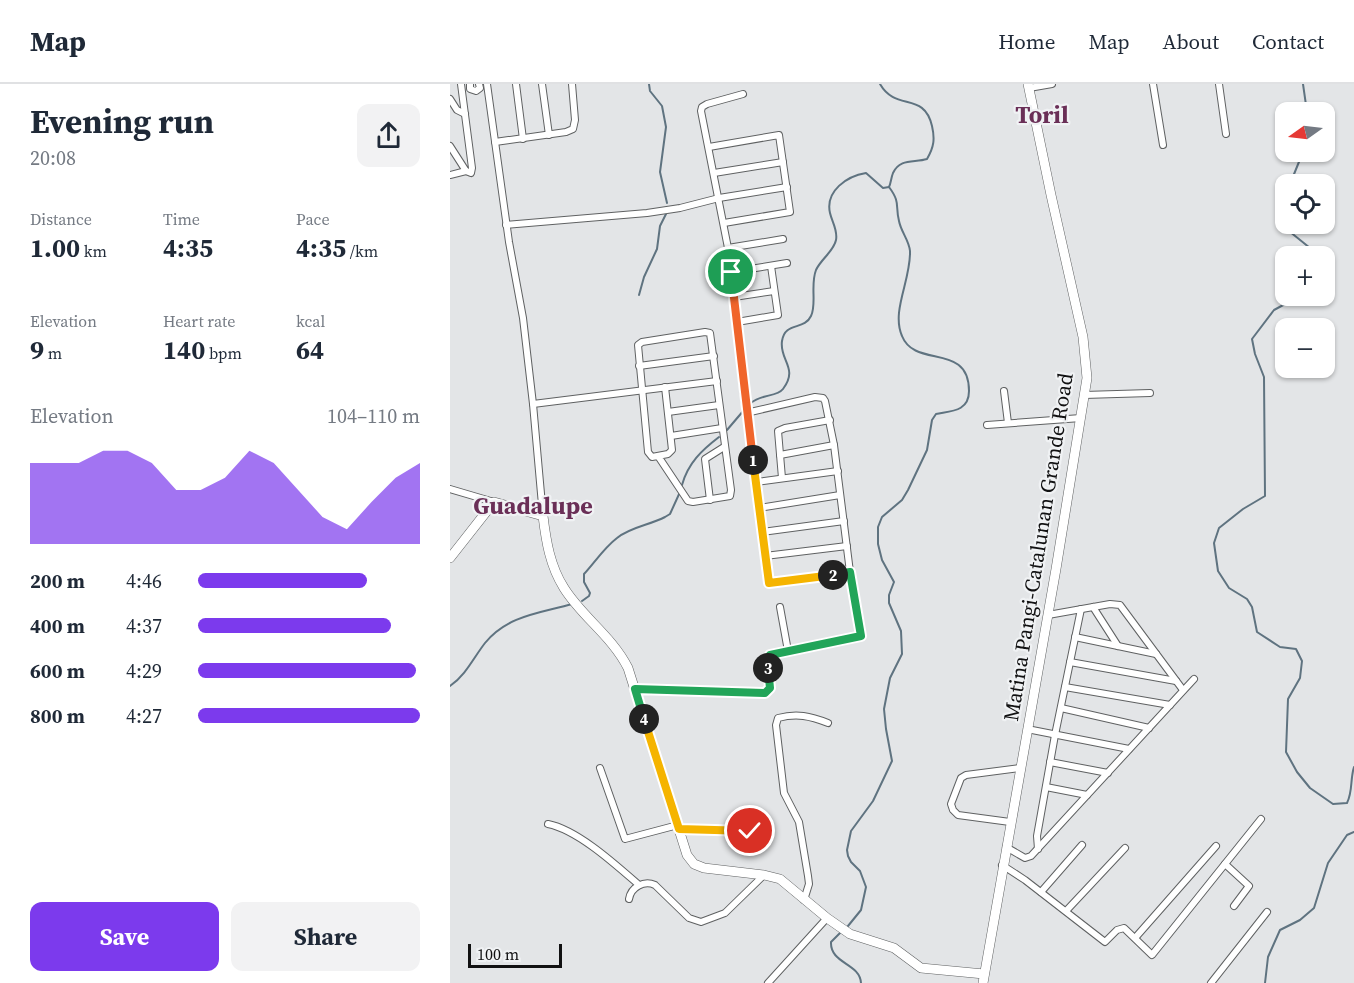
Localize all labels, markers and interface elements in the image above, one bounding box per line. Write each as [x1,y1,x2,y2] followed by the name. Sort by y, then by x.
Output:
[30,22,86,60] text: Map
[998,27,1056,56] text: Home
[1089,27,1130,56] text: Map
[1163,27,1219,56] text: About
[1252,27,1324,56] text: Contact
[1015,98,1069,131] district label: Toril
[30,99,214,144] text: Evening run
[1275,102,1335,162] north arrow
[1275,102,1335,378] map controls
[357,104,420,167] button: share
[30,144,76,172] text: 20:08
[1275,174,1335,234] button: locate
[30,208,92,230] text: Distance
[163,208,200,230] text: Time
[296,208,330,230] text: Pace
[30,230,80,266] text: 1.00
[163,230,213,266] text: 4:35
[296,230,346,266] text: 4:35
[80,240,107,262] text: km
[346,240,378,262] text: /km
[705,246,756,297] pin
[1275,246,1335,306] button: +
[714,255,747,288] icon: arrive
[30,310,97,332] text: Elevation
[163,310,235,332] text: Heart rate
[296,310,325,332] text: kcal
[1275,318,1335,378] button: −
[30,332,44,368] text: 9
[163,332,205,368] text: 140
[296,332,324,368] text: 64
[44,342,62,364] text: m
[205,342,242,364] text: bpm
[996,371,1080,723] street label: Matina Pangi-Catalunan Grande Road
[30,402,114,430] text: Elevation
[327,402,420,430] text: 104–110 m
[738,445,768,475] pin: 1
[749,449,757,471] text: 1
[473,489,593,522] district label: Guadalupe
[818,560,848,590] pin: 2
[829,564,837,586] text: 2
[30,567,85,595] text: 200 m
[126,567,162,595] text: 4:46
[30,612,85,640] text: 400 m
[126,612,162,640] text: 4:37
[753,653,783,683] pin: 3
[30,657,85,685] text: 600 m
[126,657,162,685] text: 4:29
[764,657,772,679] text: 3
[30,702,85,730] text: 800 m
[126,702,162,730] text: 4:27
[629,704,659,734] pin: 4
[640,708,648,730] text: 4
[724,805,775,856] pin
[733,814,766,847] icon: check
[30,902,219,971] button: Save
[231,902,420,971] button: Share
[468,941,562,968] scale bar
[477,943,519,965] text: 100 m

